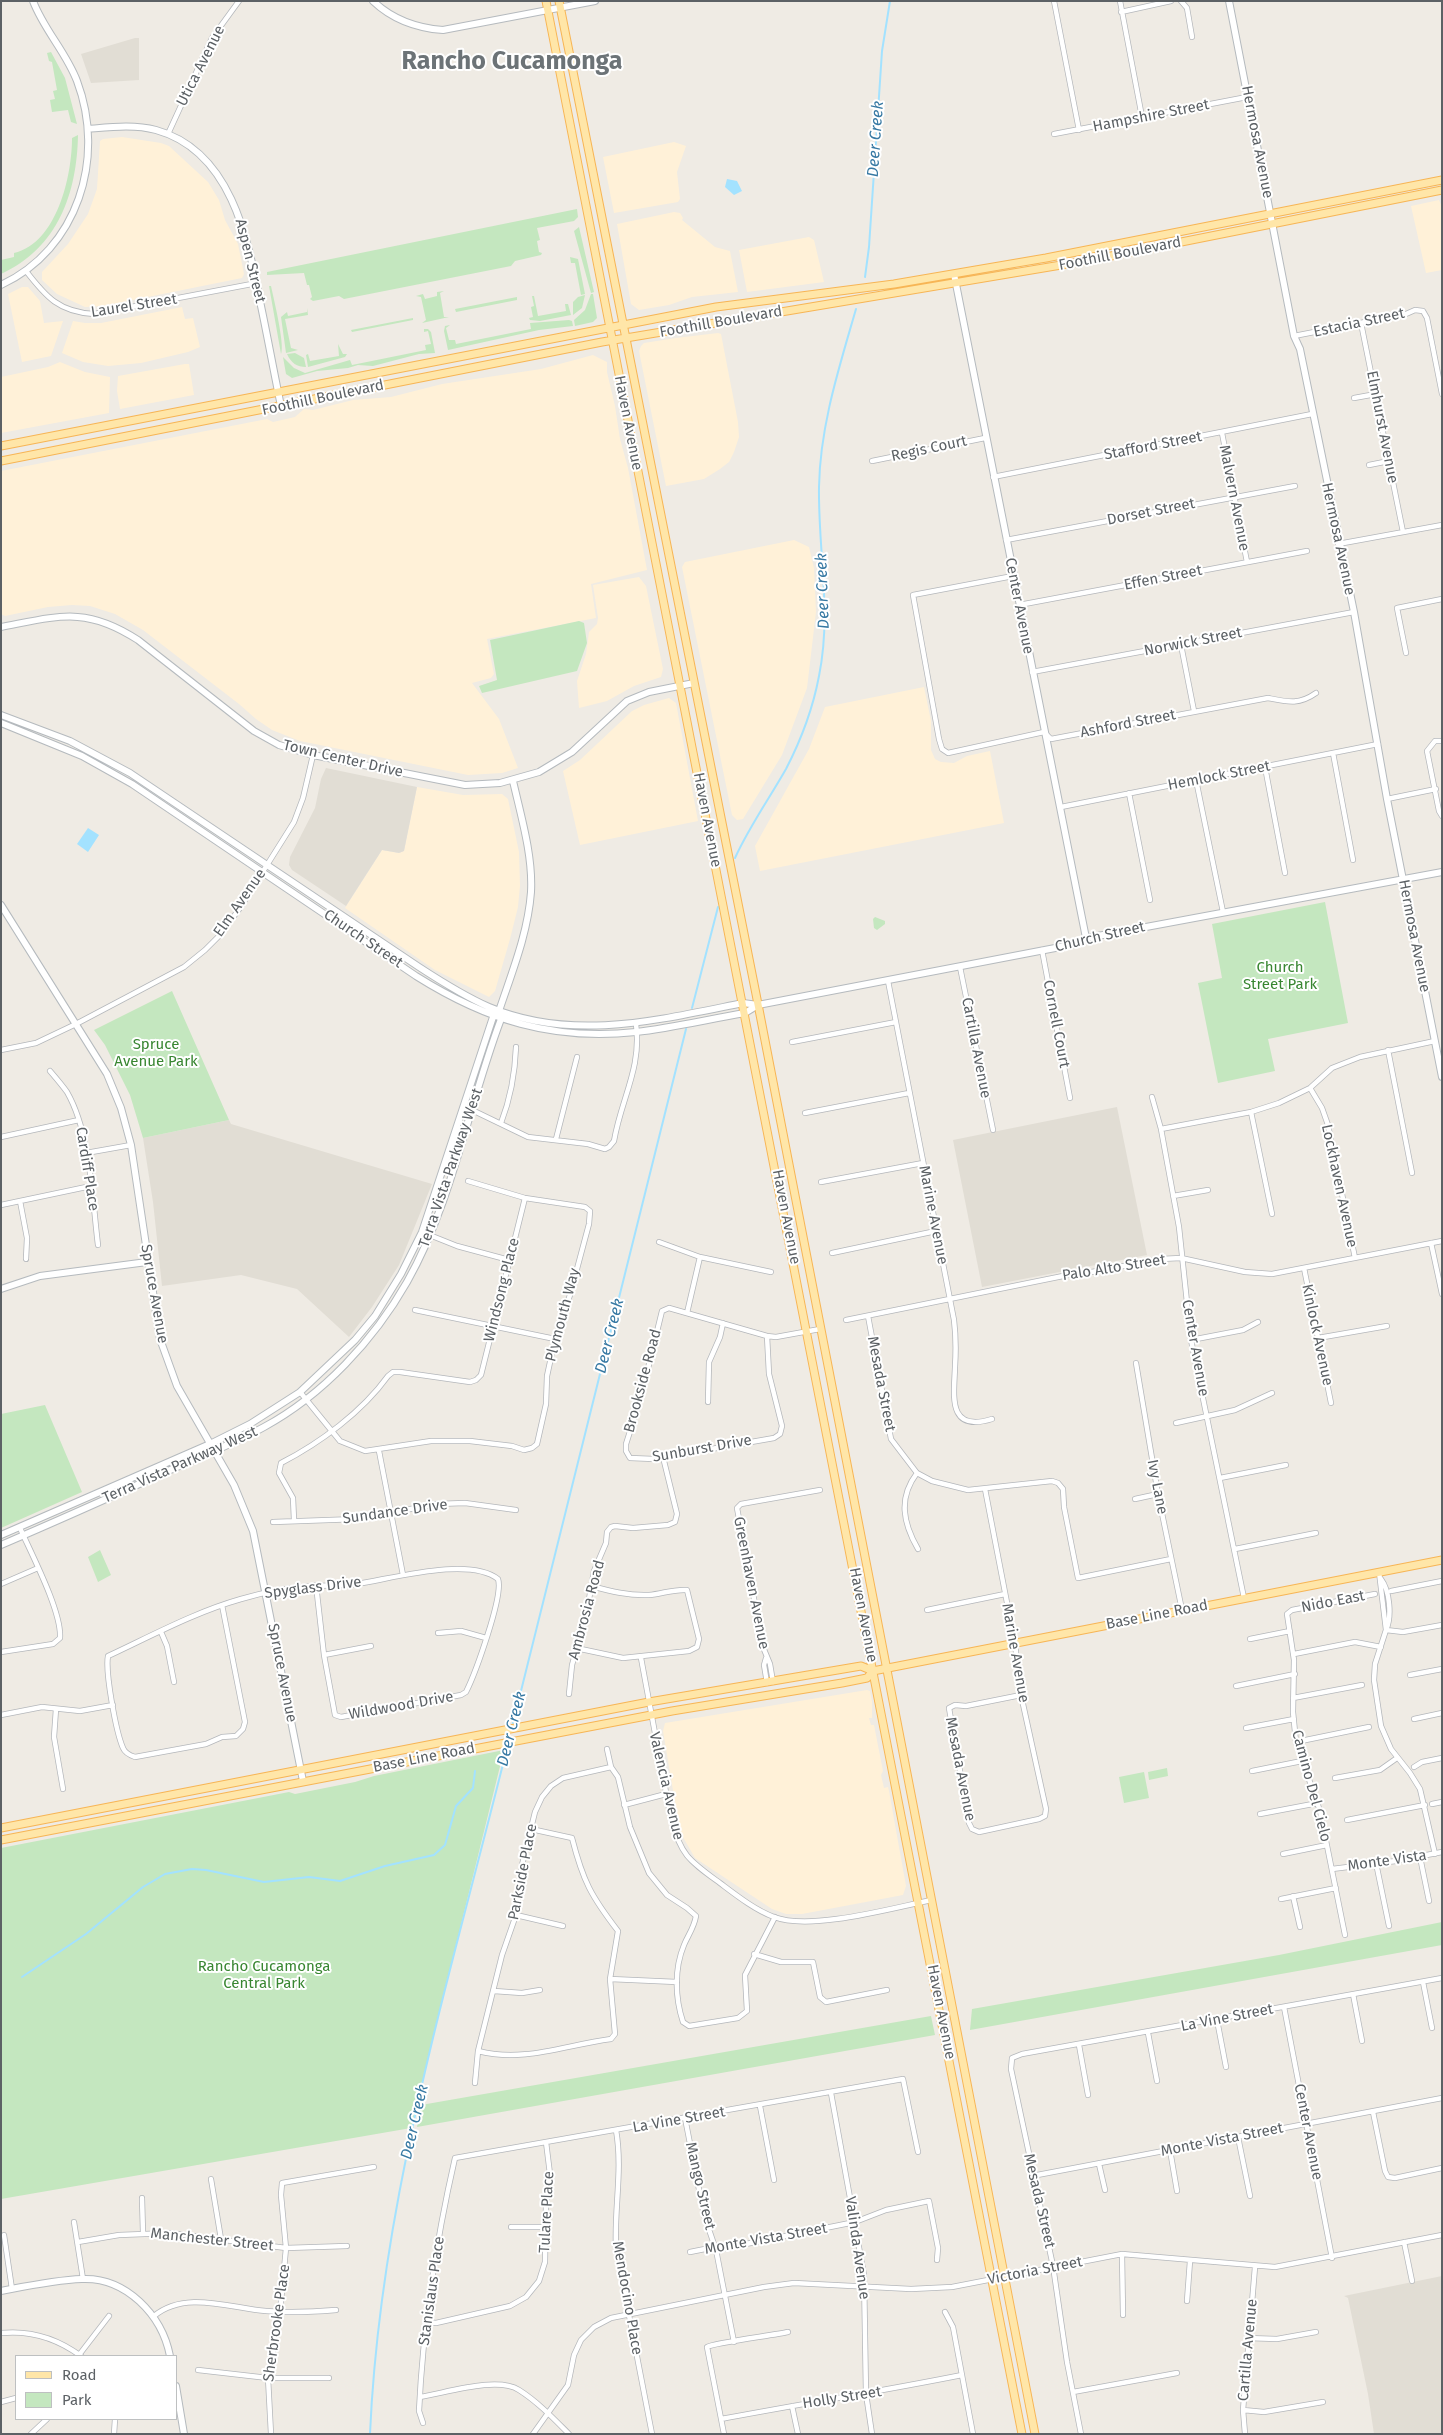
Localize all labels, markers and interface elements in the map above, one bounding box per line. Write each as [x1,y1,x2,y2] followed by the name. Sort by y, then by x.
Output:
[173,22,229,110] street label: Utica Avenue
[402,47,622,77] district label: Rancho Cucamonga
[1237,84,1277,200] street label: Hermosa Avenue
[1091,96,1211,136] street label: Hampshire Street
[864,100,888,178] water label: Deer Creek
[231,217,269,305] street label: Aspen Street
[1057,233,1183,275] street label: Foothill Boulevard
[90,290,178,322] street label: Laurel Street
[658,302,784,342] street label: Foothill Boulevard
[1312,305,1406,341] street label: Estacia Street
[1362,369,1402,485] street label: Elmhurst Avenue
[610,374,646,472] street label: Haven Avenue
[260,376,386,420] street label: Foothill Boulevard
[1103,428,1203,464] street label: Stafford Street
[890,432,968,466] street label: Regis Court
[1215,443,1253,553] street label: Malvern Avenue
[1317,481,1359,597] street label: Hermosa Avenue
[1105,495,1197,529] street label: Dorset Street
[812,553,834,629] water label: Deer Creek
[1001,556,1037,656] street label: Center Avenue
[1122,562,1204,594] street label: Effen Street
[1143,624,1243,660] street label: Norwick Street
[1079,706,1177,742] street label: Ashford Street
[281,736,405,782] street label: Town Center Drive
[1166,757,1272,795] street label: Hemlock Street
[689,771,725,869] street label: Haven Avenue
[210,866,270,940] street label: Elm Avenue
[1394,878,1434,994] street label: Hermosa Avenue
[320,906,406,972] street label: Church Street
[1053,918,1147,956] street label: Church Street
[1243,959,1317,994] park label: Church Street Park
[1039,979,1073,1069] street label: Cornell Court
[957,996,995,1100] street label: Cartilla Avenue
[114,1036,198,1071] park label: Spruce Avenue Park
[415,1086,487,1250] street label: Terra Vista Parkway West
[1317,1123,1361,1249] street label: Lockhaven Avenue
[71,1126,103,1212] street label: Cardiff Place
[915,1164,951,1266] street label: Marine Avenue
[768,1168,804,1266] street label: Haven Avenue
[480,1236,524,1344] street label: Windsong Place
[136,1243,172,1345] street label: Spruce Avenue
[1061,1251,1167,1285] street label: Palo Alto Street
[542,1266,584,1364] street label: Plymouth Way
[1297,1282,1337,1388] street label: Kinlock Avenue
[591,1297,629,1375] water label: Deer Creek
[1178,1298,1212,1398] street label: Center Avenue
[621,1327,665,1435] street label: Brookside Road
[863,1335,899,1433] street label: Mesada Street
[100,1423,260,1507] street label: Terra Vista Parkway West
[651,1431,753,1467] street label: Sunburst Drive
[1143,1458,1171,1516] street label: Ivy Lane
[341,1496,449,1528] street label: Sundance Drive
[729,1515,773,1651] street label: Greenhaven Avenue
[565,1558,609,1662] street label: Ambrosia Road
[845,1566,881,1664] street label: Haven Avenue
[264,1573,362,1603] street label: Spyglass Drive
[1300,1587,1366,1617] street label: Nido East
[1104,1596,1210,1634] street label: Base Line Road
[997,1602,1033,1704] street label: Marine Avenue
[264,1622,300,1724] street label: Spruce Avenue
[347,1688,455,1724] street label: Wildwood Drive
[493,1690,531,1768] water label: Deer Creek
[941,1715,979,1823] street label: Mesada Avenue
[1287,1728,1335,1844] street label: Camino Del Cielo
[645,1730,687,1842] street label: Valencia Avenue
[371,1739,477,1777] street label: Base Line Road
[505,1822,541,1922] street label: Parkside Place
[1346,1847,1428,1875] street label: Monte Vista
[198,1958,330,1993] park label: Rancho Cucamonga Central Park
[923,1963,959,2061] street label: Haven Avenue
[1179,2000,1275,2036] street label: La Vine Street
[1290,2082,1326,2182] street label: Center Avenue
[397,2083,433,2161] water label: Deer Creek
[631,2103,727,2137] street label: La Vine Street
[1159,2119,1285,2161] street label: Monte Vista Street
[681,2140,719,2232] street label: Mango Street
[1019,2152,1059,2250] street label: Mesada Street
[536,2171,558,2253] street label: Tulare Place
[841,2195,873,2301] street label: Valinda Avenue
[703,2219,829,2259] street label: Monte Vista Street
[150,2225,274,2255] street label: Manchester Street
[415,2235,449,2347] street label: Stanislaus Place
[608,2240,646,2356] street label: Mendocino Place
[986,2253,1084,2289] street label: Victoria Street
[260,2263,294,2383] street label: Sherbrooke Place
[1235,2298,1261,2402] street label: Cartilla Avenue
[15,2355,178,2420] legend
[62,2366,97,2384] text: Road
[801,2383,883,2413] street label: Holly Street
[62,2391,92,2409] text: Park

